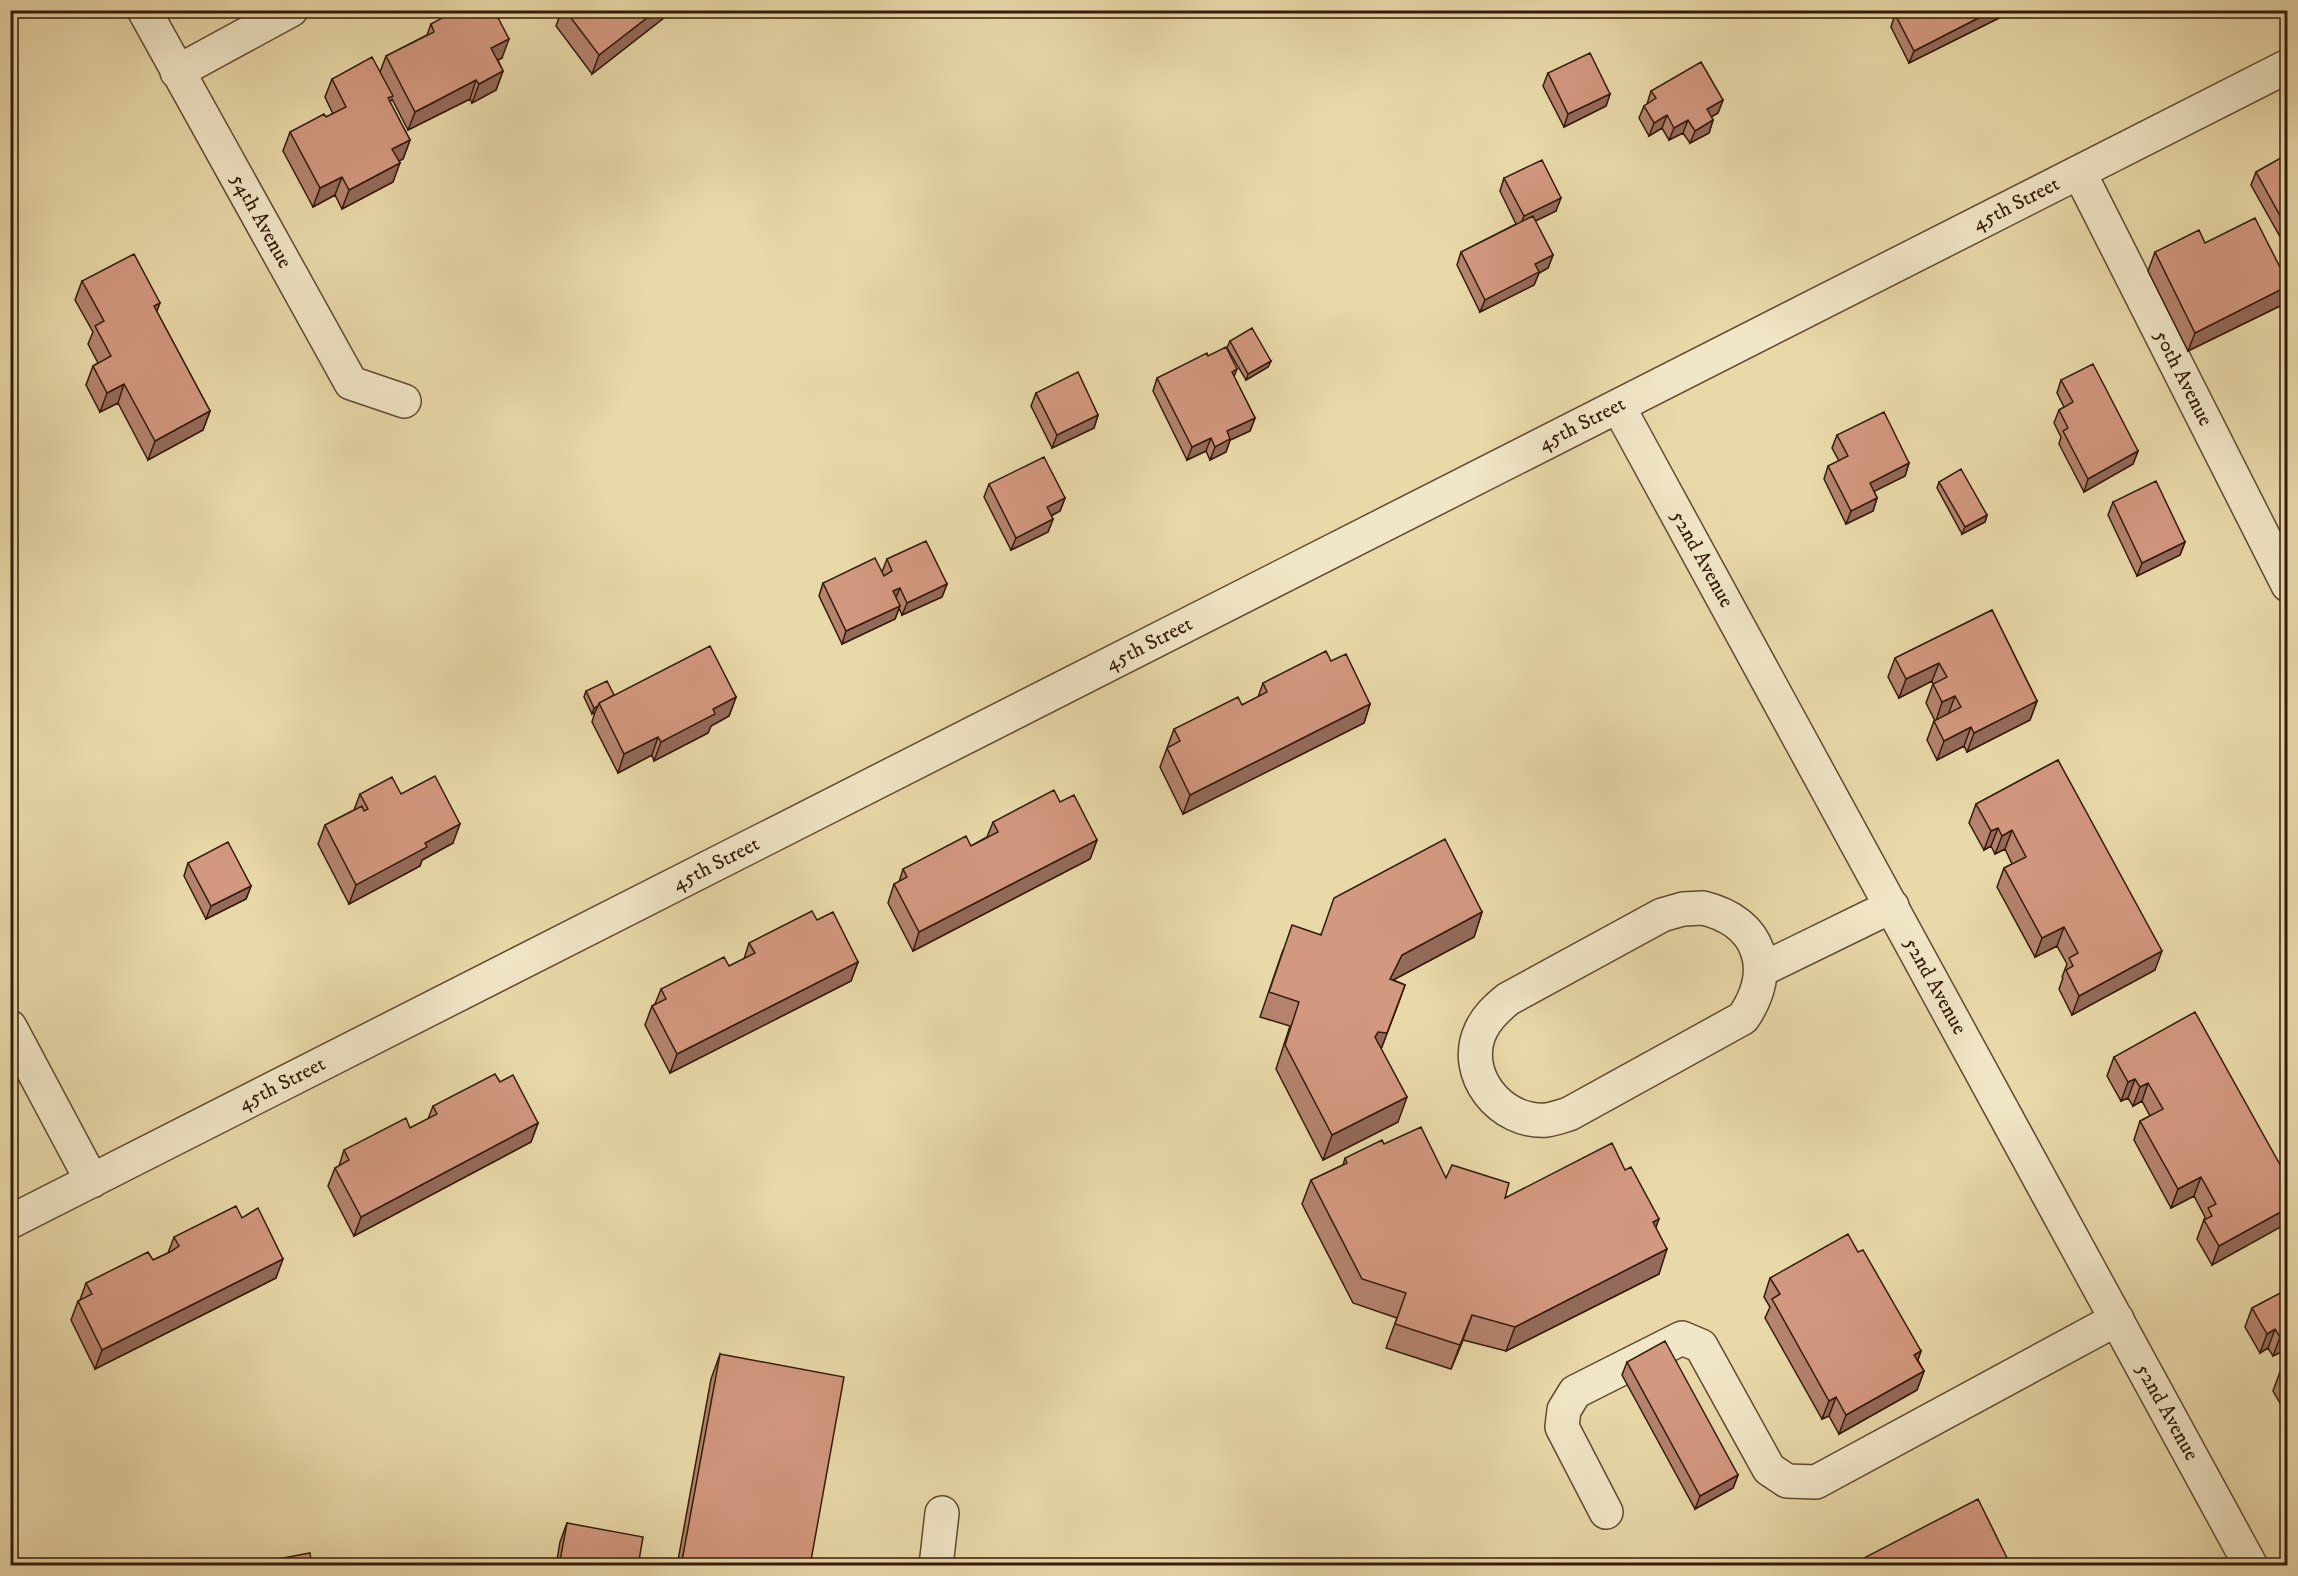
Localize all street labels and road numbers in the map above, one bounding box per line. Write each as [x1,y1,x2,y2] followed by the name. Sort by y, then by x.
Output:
[224,169,298,273] street label: 54th Avenue
[1968,171,2064,237] street label: 45th Street
[2148,326,2218,431] street label: 50th Avenue
[1534,391,1630,457] street label: 45th Street
[1665,506,1740,612] street label: 52nd Avenue
[1101,611,1197,677] street label: 45th Street
[668,831,764,897] street label: 45th Street
[1898,933,1973,1039] street label: 52nd Avenue
[234,1051,330,1117] street label: 45th Street
[2130,1359,2205,1465] street label: 52nd Avenue

